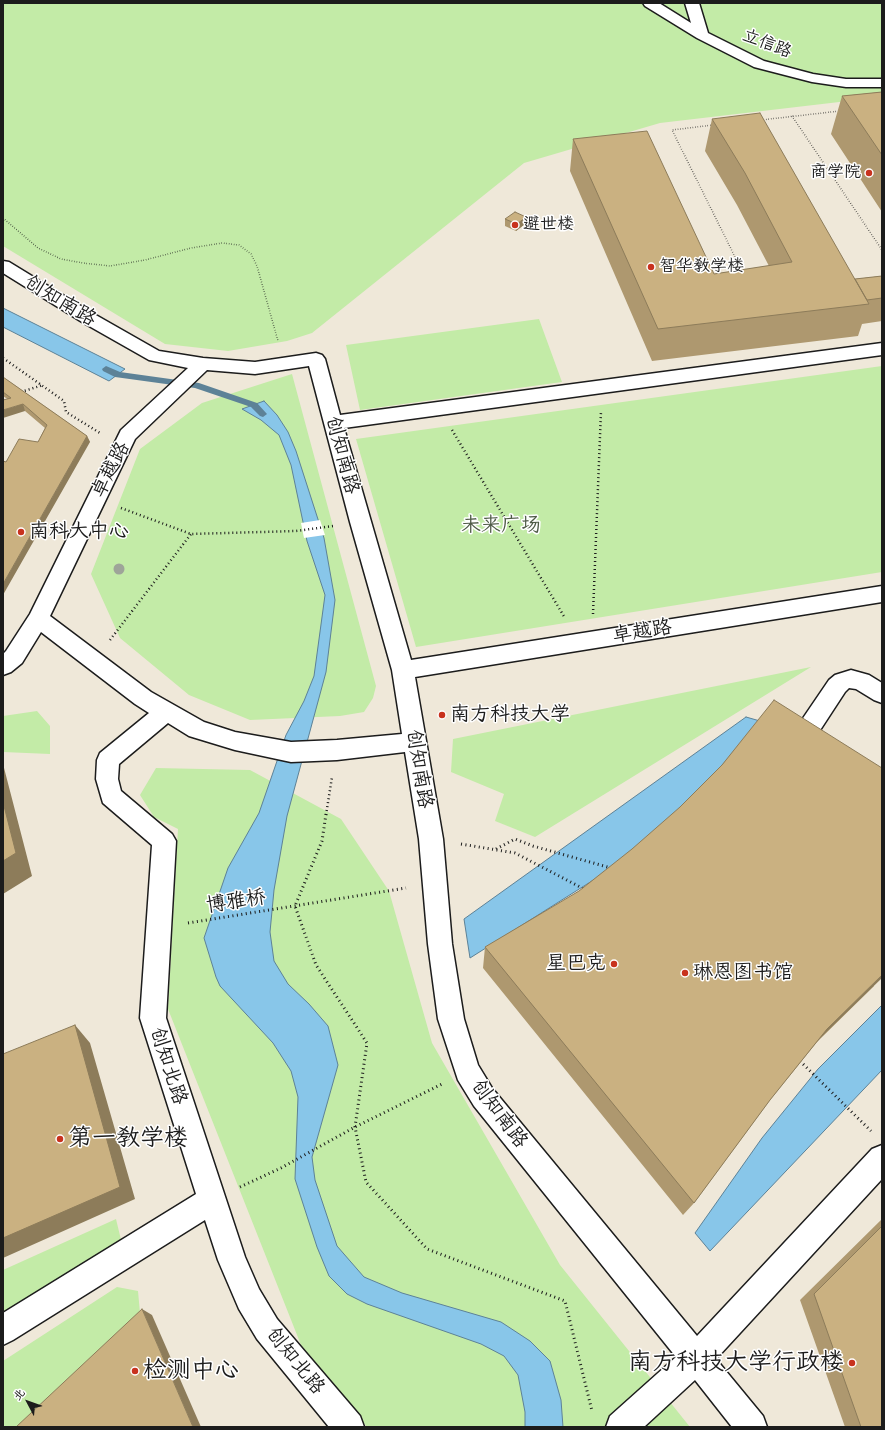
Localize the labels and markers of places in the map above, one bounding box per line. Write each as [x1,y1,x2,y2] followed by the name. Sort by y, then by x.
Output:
[810,163,861,183] place label: 商学院
[864,168,874,178] marker: 商学院
[523,215,574,235] place label: 避世楼
[510,220,520,230] marker: 避世楼
[659,257,744,277] place label: 智华教学楼
[646,262,656,272] marker: 智华教学楼
[29,520,129,544] place label: 南科大中心
[16,527,26,537] marker: 南科大中心
[450,703,570,727] place label: 南方科技大学
[437,710,447,720] marker: 南方科技大学
[546,952,606,976] place label: 星巴克
[609,959,619,969] marker: 星巴克
[693,961,793,985] place label: 琳恩图书馆
[680,968,690,978] marker: 琳恩图书馆
[68,1125,188,1153] place label: 第一教学楼
[55,1134,65,1144] marker: 第一教学楼
[628,1349,844,1377] place label: 南方科技大学行政楼
[143,1357,239,1385] place label: 检测中心
[847,1358,857,1368] marker: 南方科技大学行政楼
[130,1366,140,1376] marker: 检测中心

